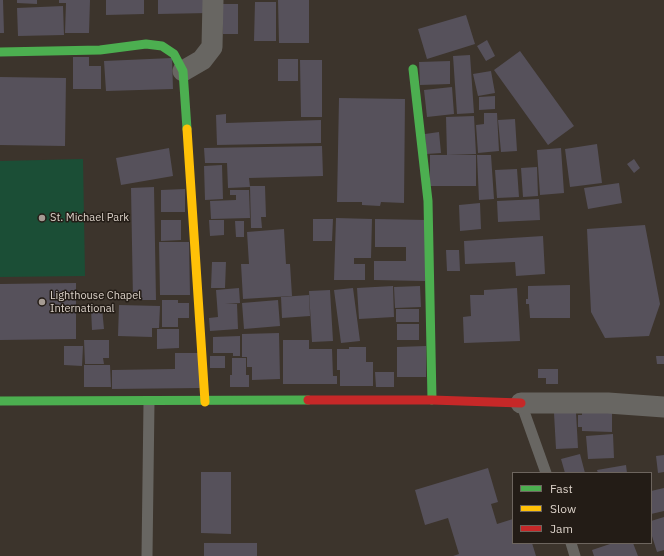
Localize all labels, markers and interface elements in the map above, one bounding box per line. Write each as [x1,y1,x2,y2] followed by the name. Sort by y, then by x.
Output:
[50,211,129,225] place label: St. Michael Park
[37,213,47,223] marker: St. Michael Park
[50,289,141,315] place label: Lighthouse Chapel International
[37,297,47,307] marker: Lighthouse Chapel International
[512,472,652,544] legend
[550,481,573,496] text: Fast
[550,501,576,516] text: Slow
[550,521,573,536] text: Jam

